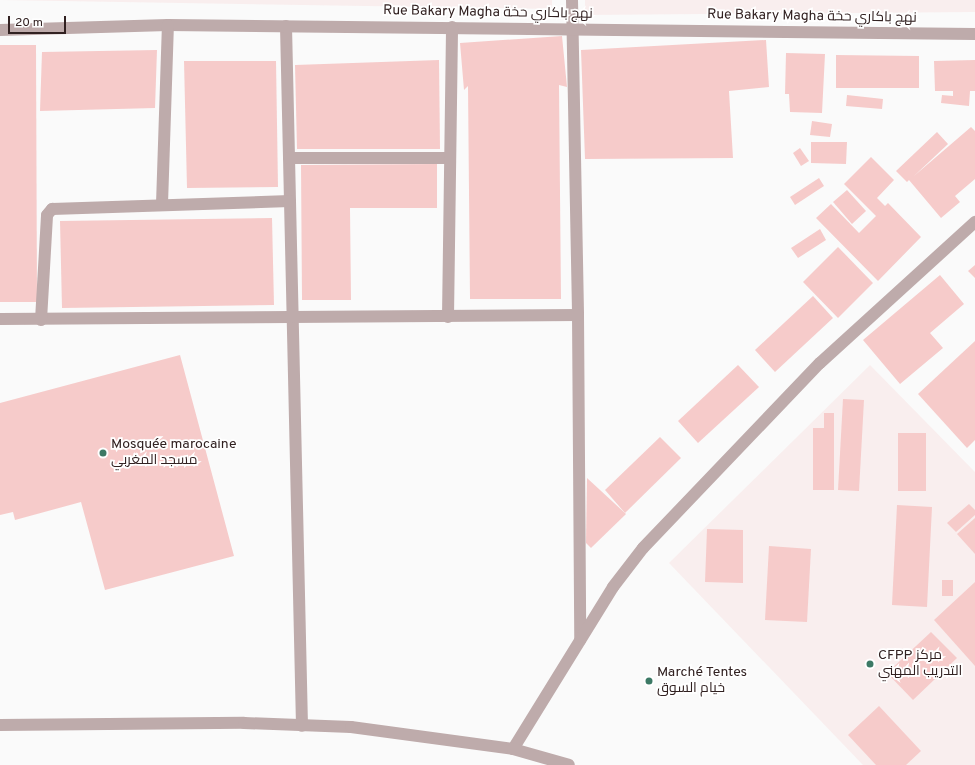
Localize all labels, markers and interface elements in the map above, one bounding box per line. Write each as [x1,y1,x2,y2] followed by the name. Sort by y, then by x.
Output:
[383,3,593,23] street label: Rue Bakary Magha نهج باكاري حخة
[707,7,917,27] street label: Rue Bakary Magha نهج باكاري حخة
[10,8,68,34] scale bar
[15,15,43,31] text: 20 m
[111,437,236,470] place label: Mosquée marocaine مسجد المغربي
[98,448,108,458] marker: Mosquée marocaine مسجد المغربي
[878,648,962,680] place label: CFPP مركز التدريب المهني
[865,659,875,669] marker: CFPP مركز التدريب المهني
[657,665,748,698] place label: Marché Tentes خيام السوق
[644,676,654,686] marker: Marché Tentes خيام السوق

